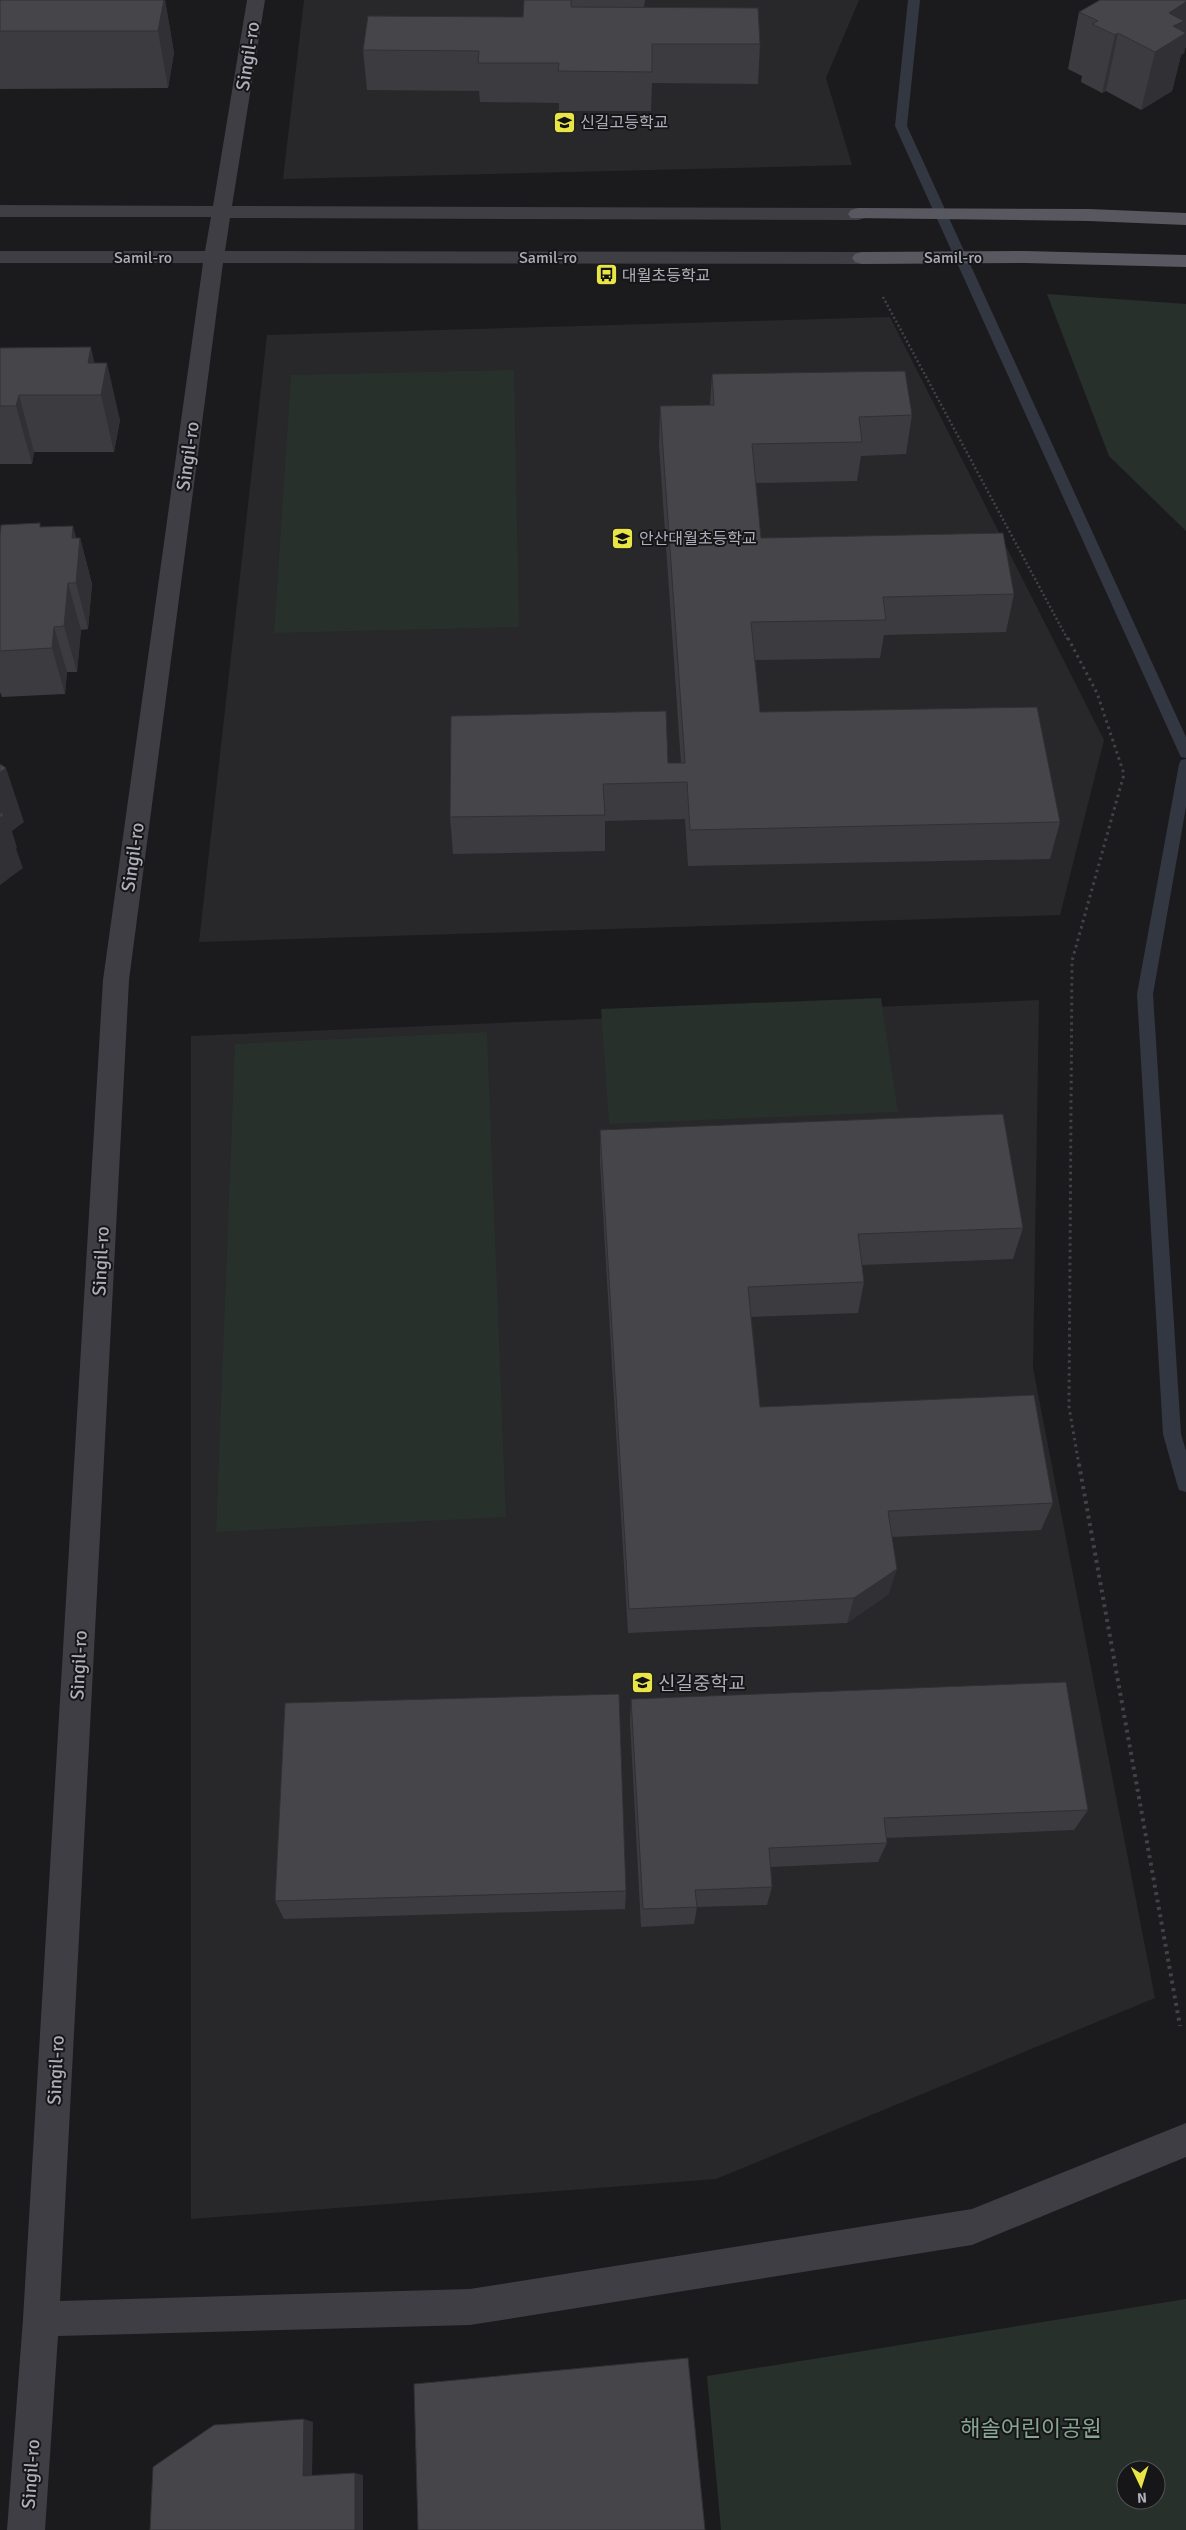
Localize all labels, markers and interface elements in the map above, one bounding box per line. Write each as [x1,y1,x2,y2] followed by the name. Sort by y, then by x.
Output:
[231,20,265,92] street label: Singil-ro
[552,110,576,134] school or university icon: 신길고등학교
[580,113,668,133] place label: 신길고등학교
[114,248,172,268] street label: Samil-ro
[519,248,577,268] street label: Samil-ro
[924,248,982,268] street label: Samil-ro
[594,263,618,287] bus stop icon: 대월초등학교
[622,266,710,286] place label: 대월초등학교
[171,420,205,492] street label: Singil-ro
[611,526,635,550] school or university icon: 안산대월초등학교
[639,529,757,549] place label: 안산대월초등학교
[116,821,150,893] street label: Singil-ro
[87,1225,115,1296] street label: Singil-ro
[65,1629,93,1700] street label: Singil-ro
[630,1671,654,1695] school or university icon: 신길중학교
[658,1672,745,1696] place label: 신길중학교
[42,2034,70,2105] street label: Singil-ro
[960,2415,1102,2442] park label: 해솔어린이공원
[17,2438,45,2510] street label: Singil-ro
[1116,2460,1166,2510] north arrow
[1136,2489,1147,2506] text: N

